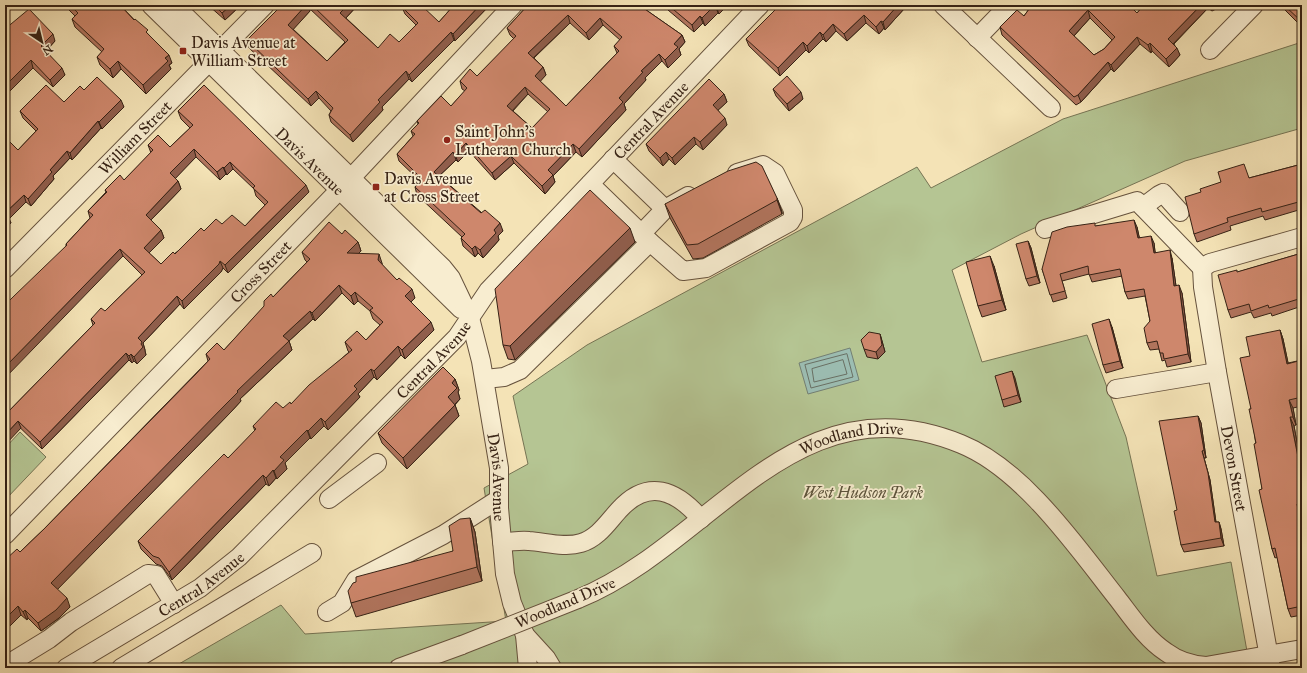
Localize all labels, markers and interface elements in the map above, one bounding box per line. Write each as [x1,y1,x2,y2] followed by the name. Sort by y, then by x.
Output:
[22,22,62,62] north arrow
[191,33,296,70] place label: Davis Avenue at William Street
[39,42,55,58] text: N
[178,46,188,56] marker: Davis Avenue at William Street
[609,77,693,163] street label: Central Avenue
[95,96,176,178] street label: William Street
[455,122,571,159] place label: Saint John's Lutheran Church
[272,124,348,200] street label: Davis Avenue
[442,135,452,145] marker: Saint John's Lutheran Church
[384,169,480,206] place label: Davis Avenue at Cross Street
[371,182,381,192] marker: Davis Avenue at Cross Street
[226,236,296,307] street label: Cross Street
[392,317,475,403] street label: Central Avenue
[796,419,905,459] street label: Woodland Drive
[1217,424,1251,513] street label: Devon Street
[483,431,509,522] street label: Davis Avenue
[803,483,923,502] park label: West Hudson Park
[155,548,249,621] street label: Central Avenue
[512,573,619,632] street label: Woodland Drive

